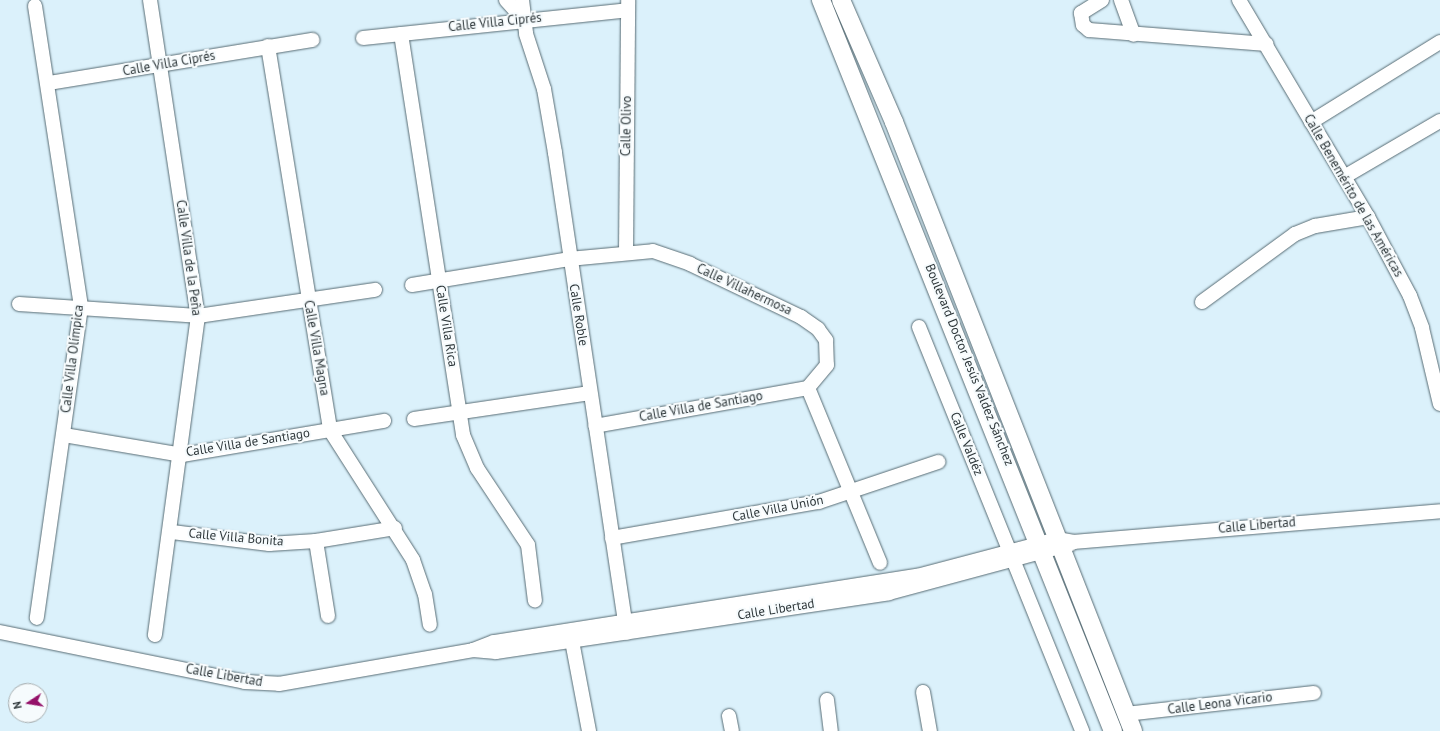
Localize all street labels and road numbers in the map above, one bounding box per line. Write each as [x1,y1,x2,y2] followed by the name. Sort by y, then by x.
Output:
[447,10,543,36] street label: Calle Villa Ciprés
[121,48,217,80] street label: Calle Villa Ciprés
[619,96,635,156] street label: Calle Olivo
[1300,112,1406,280] street label: Calle Benemérito de las Américas
[172,199,204,317] street label: Calle Villa de la Peña
[694,261,794,319] street label: Calle Villahermosa
[921,261,1017,469] street label: Boulevard Doctor Jesús Valdez Sánchez
[565,283,591,347] street label: Calle Roble
[432,284,460,368] street label: Calle Villa Rica
[300,299,332,397] street label: Calle Villa Magna
[59,304,87,414] street label: Calle Villa Olímpica
[638,388,764,426] street label: Calle Villa de Santiago
[946,410,986,478] street label: Calle Valdéz
[185,425,311,461] street label: Calle Villa de Santiago
[731,492,825,526] street label: Calle Villa Unión
[1218,515,1296,537] street label: Calle Libertad
[188,526,284,550] street label: Calle Villa Bonita
[736,596,816,624] street label: Calle Libertad
[184,662,264,690] street label: Calle Libertad
[1167,690,1273,718] street label: Calle Leona Vicario

